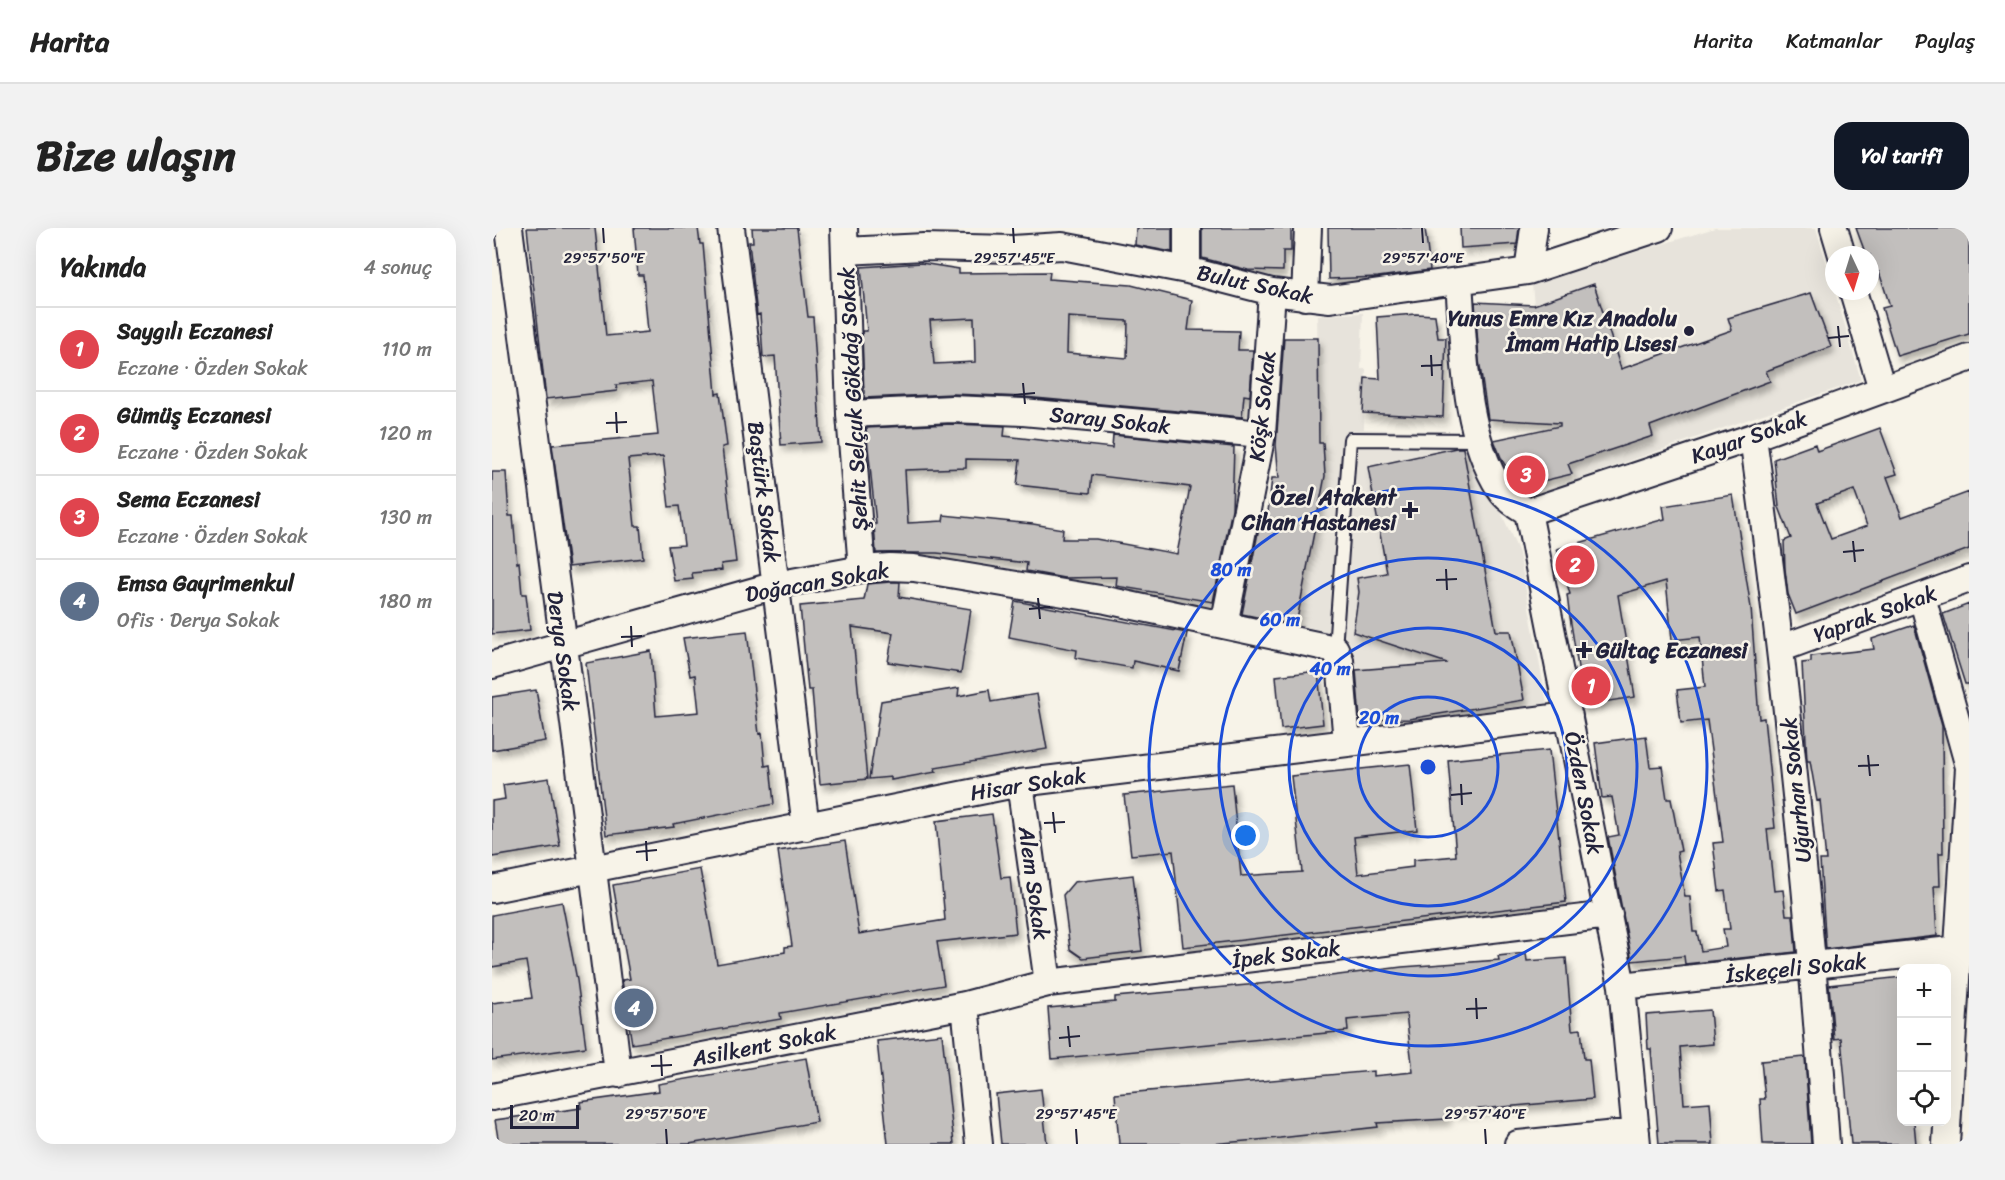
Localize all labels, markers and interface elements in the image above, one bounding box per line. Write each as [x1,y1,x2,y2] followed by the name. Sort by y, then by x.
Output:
[30,17,109,66] text: Harita
[1693,22,1753,60] text: Harita
[1786,22,1882,60] text: Katmanlar
[1915,22,1975,60] text: Paylaş
[36,119,236,193] text: Bize ulaşın
[1834,122,1969,190] button: Yol tarifi
[60,244,146,290] text: Yakında
[564,245,646,271] text: 29°57'50"E
[974,245,1056,271] text: 29°57'45"E
[1382,245,1465,271] text: 29°57'40"E
[1825,246,1879,300] north arrow
[363,250,432,285] text: 4 sonuç
[1193,253,1317,315] street label: Bulut Sokak
[827,266,879,532] street label: Şehit Selçuk Gökdağ Sokak
[1448,299,1678,363] place label: Yunus Emre Kız Anadolu İmam Hatip Lisesi
[117,312,273,351] text: Saygılı Eczanesi
[1682,324,1696,338] marker: Yunus Emre Kız Anadolu İmam Hatip Lisesi
[75,332,84,367] text: 1
[382,332,432,367] text: 110 m
[1237,349,1287,463] street label: Köşk Sokak
[117,351,308,386] text: Eczane · Özden Sokak
[1048,394,1173,446] street label: Saray Sokak
[117,396,271,435] text: Gümüş Eczanesi
[1686,399,1813,475] street label: Kayar Sokak
[74,416,85,451] text: 2
[379,416,432,451] text: 120 m
[736,419,792,565] street label: Baştürk Sokak
[117,435,308,470] text: Eczane · Özden Sokak
[1506,452,1546,498] pin: 3
[1240,478,1397,542] place label: Özel Atakent Cihan Hastanesi
[117,480,260,519] text: Sema Eczanesi
[74,500,85,535] text: 3
[379,500,432,535] text: 130 m
[1401,501,1419,519] marker: Özel Atakent Cihan Hastanesi
[117,519,308,554] text: Eczane · Özden Sokak
[1556,542,1594,588] pin: 2
[742,550,892,614] street label: Doğacan Sokak
[1210,554,1252,586] text: 80 m
[117,564,294,603] text: Emsa Gayrimenkul
[1808,574,1943,654] street label: Yaprak Sokak
[73,584,86,619] text: 4
[378,584,432,619] text: 180 m
[535,588,591,714] street label: Derya Sokak
[117,603,280,638] text: Ofis · Derya Sokak
[1259,604,1300,636] text: 60 m
[1595,631,1749,670] place label: Gültaç Eczanesi
[1577,643,1591,657] marker: Gültaç Eczanesi
[1308,653,1351,685] text: 40 m
[1572,664,1610,708] pin: 1
[1358,702,1399,734] text: 20 m
[1769,715,1823,865] street label: Uğurhan Sokak
[1553,728,1615,858] street label: Özden Sokak
[967,756,1089,812] street label: Hisar Sokak
[1418,757,1438,777] centre of rings
[1231,821,1260,850] your location
[1007,823,1061,942] street label: Alem Sokak
[1229,928,1342,980] street label: İpek Sokak
[1723,941,1869,995] street label: İskeçeli Sokak
[1897,964,1951,1126] map controls
[1897,964,1951,1018] button: +
[614,986,654,1030] pin: 4
[688,1012,840,1078] street label: Asilkent Sokak
[1897,1018,1951,1072] button: −
[1897,1072,1951,1126] button: locate
[519,1101,555,1130] text: 20 m
[626,1101,708,1127] text: 29°57'50"E
[1036,1101,1118,1127] text: 29°57'45"E
[1444,1101,1527,1127] text: 29°57'40"E
[510,1102,579,1130] scale bar

